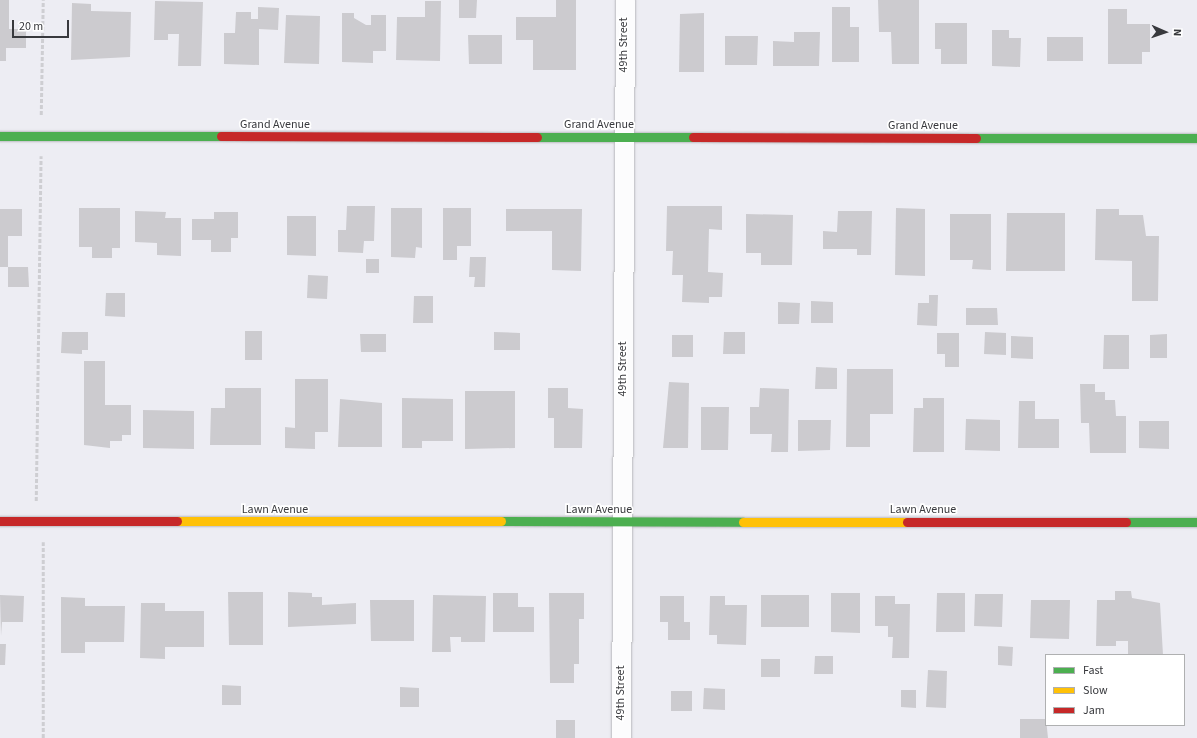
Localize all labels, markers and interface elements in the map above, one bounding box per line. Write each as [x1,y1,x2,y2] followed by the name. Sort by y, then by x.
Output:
[14,12,71,38] scale bar
[1145,12,1185,52] north arrow
[19,18,43,35] text: 20 m
[617,18,631,72] street label: 49th Street
[1170,29,1185,36] text: N
[240,118,310,132] street label: Grand Avenue
[564,118,634,132] street label: Grand Avenue
[888,119,958,133] street label: Grand Avenue
[616,342,630,396] street label: 49th Street
[242,503,308,517] street label: Lawn Avenue
[566,503,632,517] street label: Lawn Avenue
[890,503,956,517] street label: Lawn Avenue
[1045,654,1185,726] legend
[1083,662,1103,679] text: Fast
[614,666,628,720] street label: 49th Street
[1083,682,1108,699] text: Slow
[1083,702,1105,719] text: Jam

